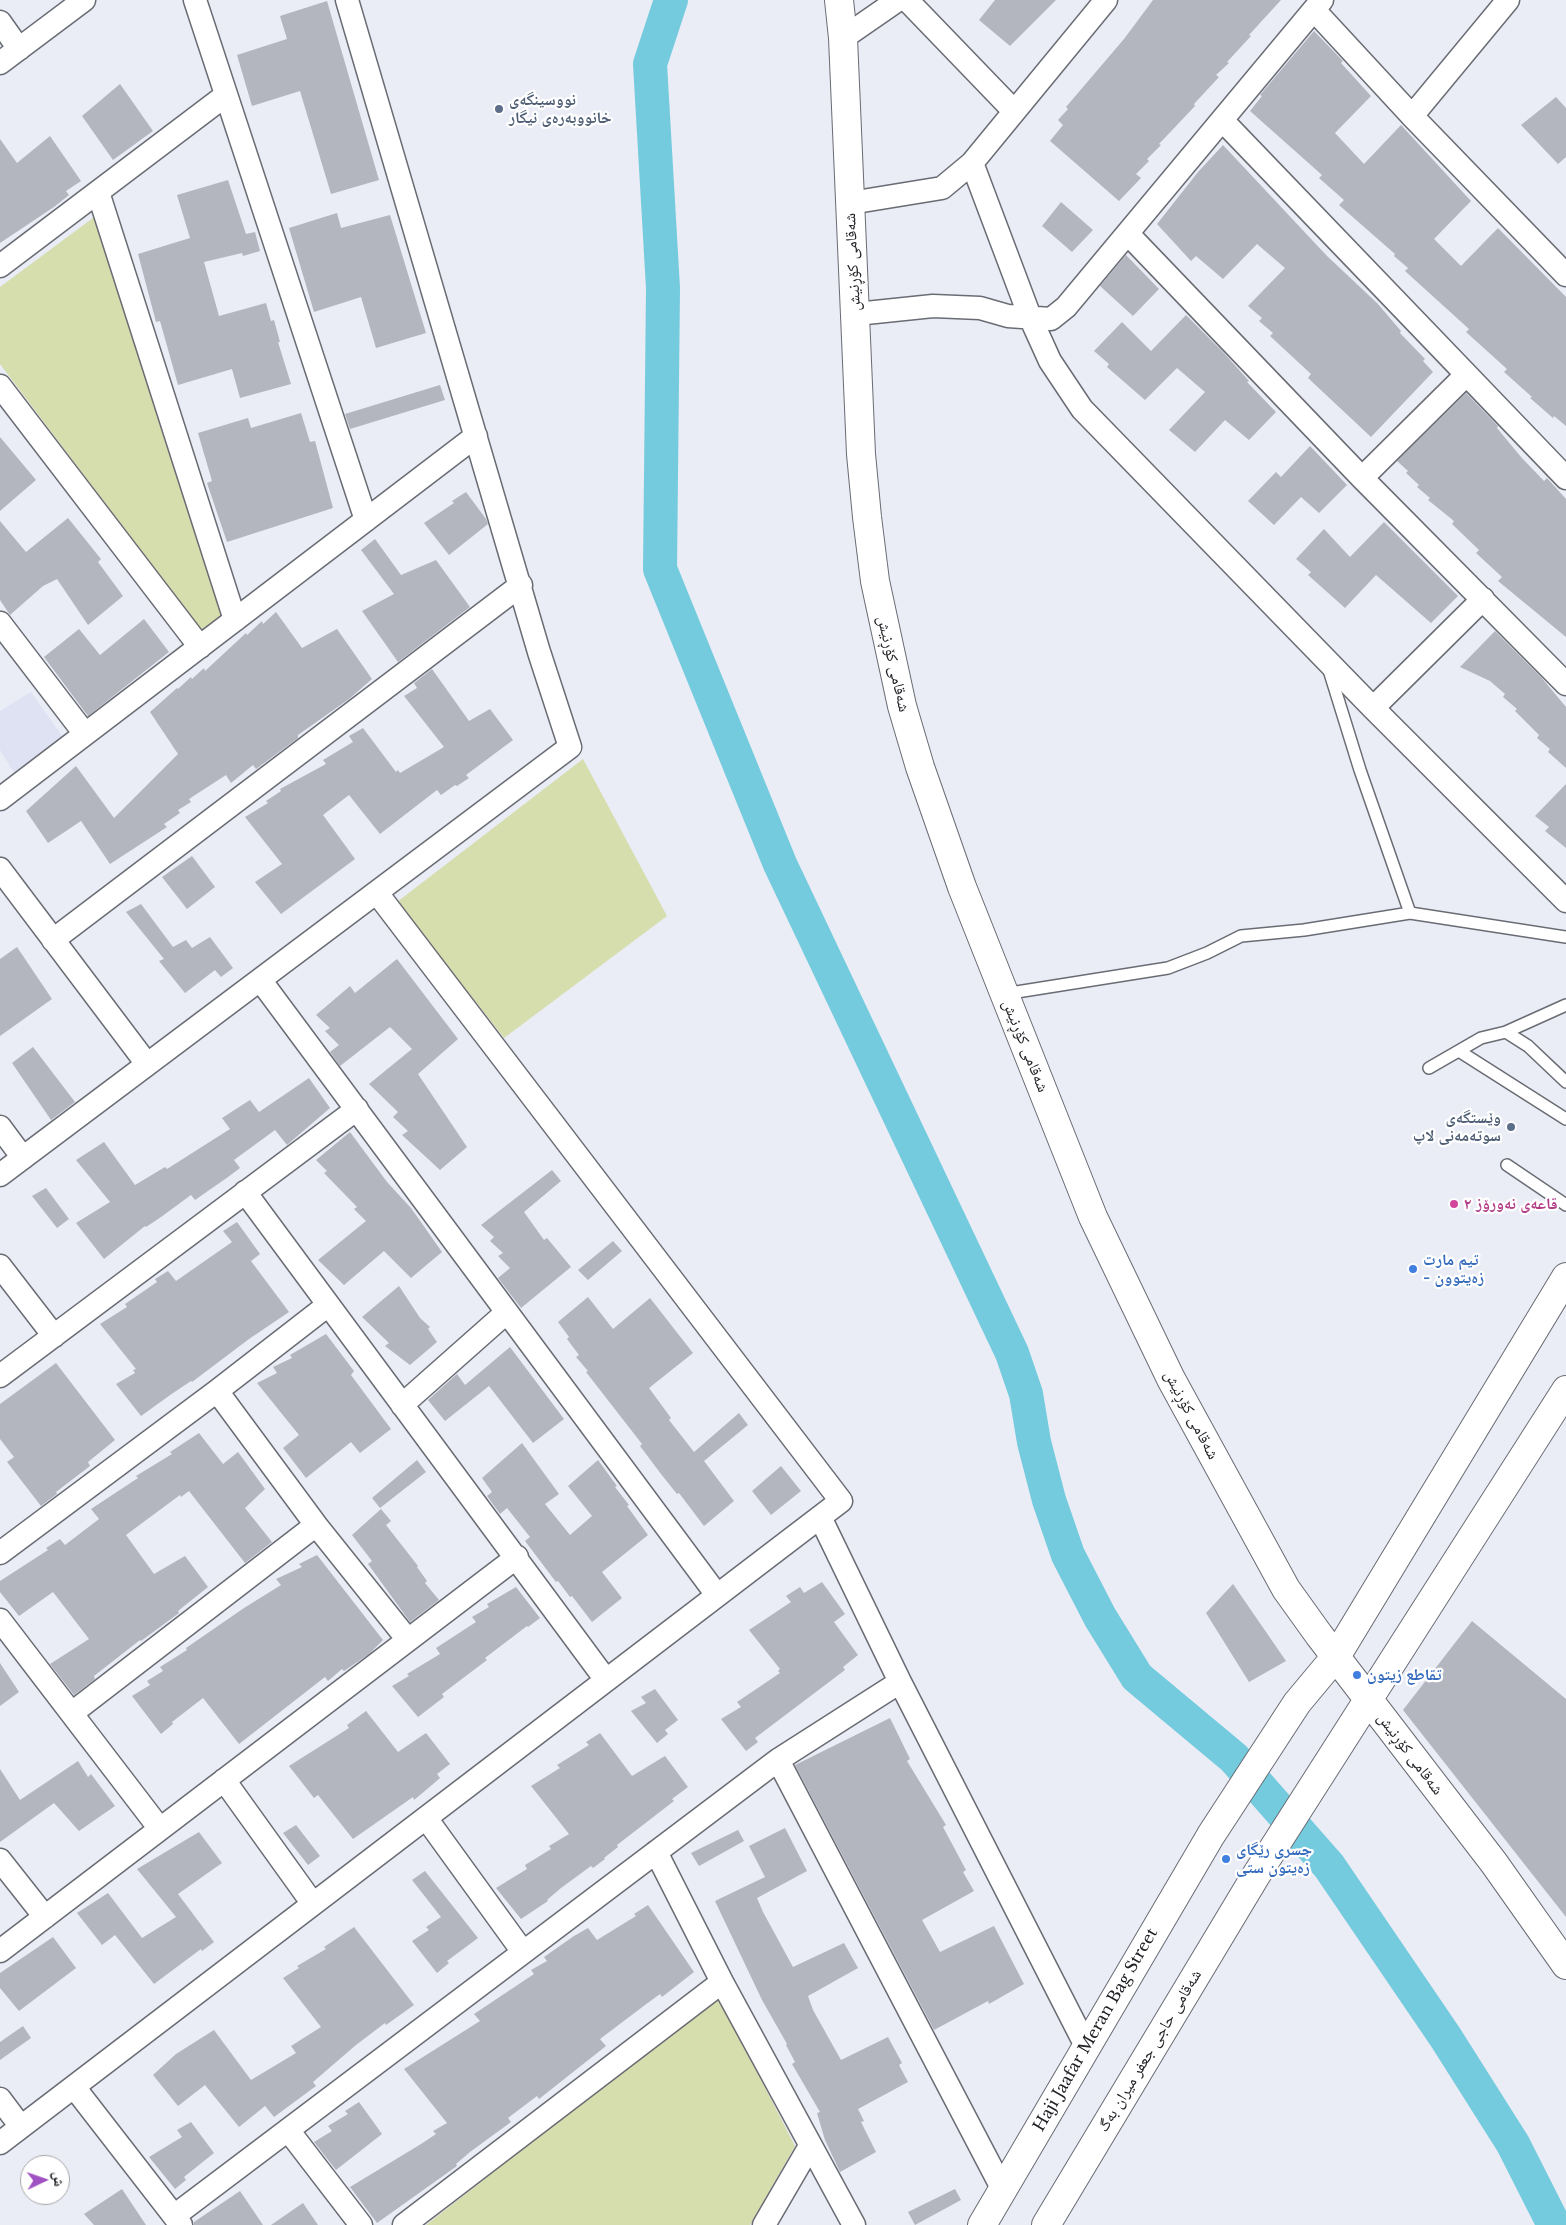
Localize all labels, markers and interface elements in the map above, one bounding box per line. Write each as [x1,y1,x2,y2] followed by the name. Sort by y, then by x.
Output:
[509,90,612,128] place label: نووسینگەی خانووبەرەی نیگار
[493,103,505,115] marker: نووسینگەی خانووبەرەی نیگار
[841,212,865,312] street label: شەقامی کۆڕنیش
[873,614,913,714] street label: شەقامی کۆڕنیش
[998,997,1052,1095] street label: شەقامی کۆڕنیش
[1413,1108,1501,1146] place label: وێستگەی سوتەمەنی لاپ
[1505,1121,1517,1133] marker: وێستگەی سوتەمەنی لاپ
[1464,1194,1557,1214] place label: قاعەی نەورۆز ٢
[1448,1198,1460,1210] marker: قاعەی نەورۆز ٢
[1423,1250,1484,1288] place label: تیم مارت - زەیتوون
[1407,1263,1419,1275] marker: تیم مارت - زەیتوون
[1159,1367,1223,1463] street label: شەقامی کۆڕنیش
[1367,1665,1441,1685] place label: تقاطع زيتون
[1351,1669,1363,1681] marker: تقاطع زيتون
[1373,1709,1447,1799] street label: شەقامی کۆڕنیش
[1236,1840,1312,1878] place label: جسری رێگای زەیتون ستی
[1220,1853,1232,1865] marker: جسری رێگای زەیتون ستی
[1030,1925,1162,2135] street label: Haji Jaafar Meran Bag Street
[1094,1966,1206,2136] street label: شەقامی حاجی جعفر میران بەگ
[20,2155,70,2205] north arrow
[50,2171,68,2187] text: ش

